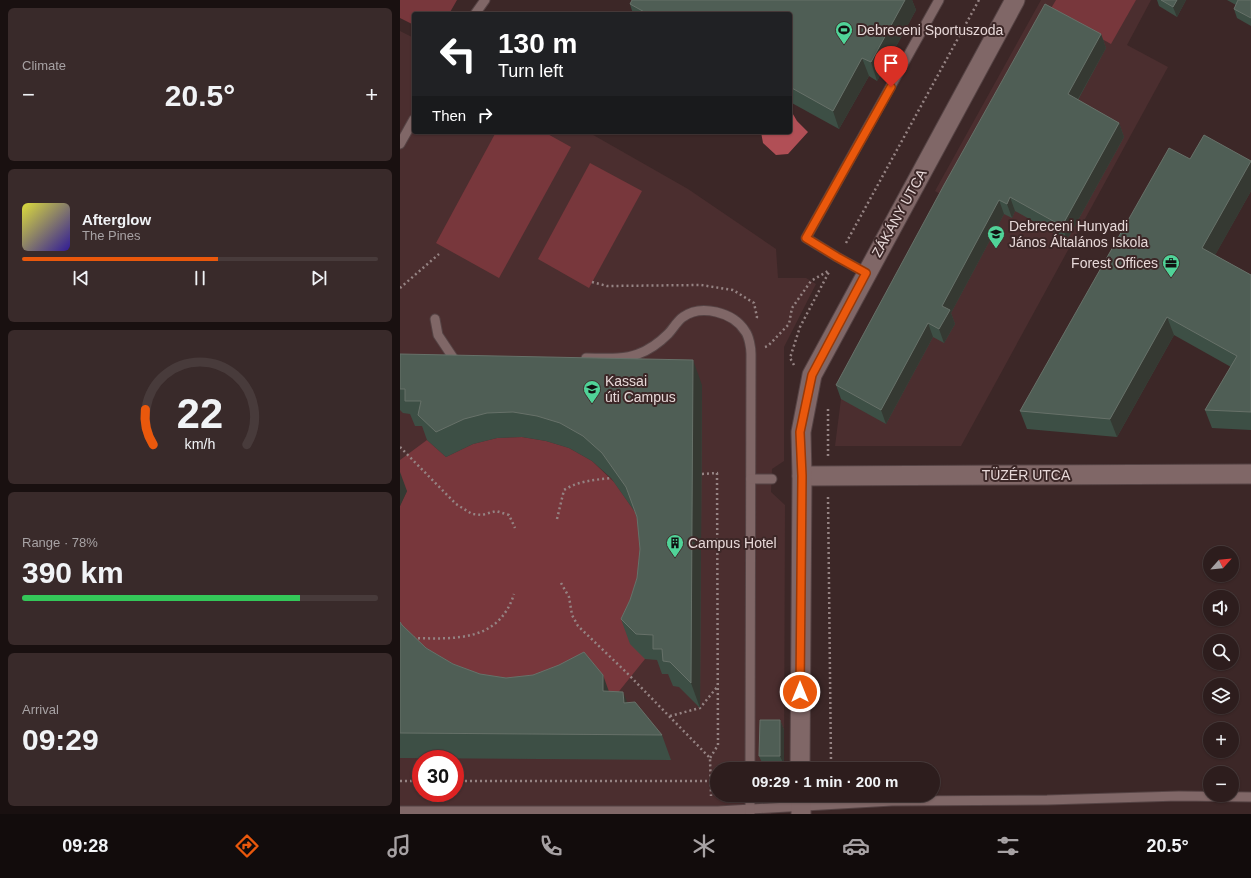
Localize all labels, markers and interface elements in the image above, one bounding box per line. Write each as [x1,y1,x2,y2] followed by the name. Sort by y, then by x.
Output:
[834,20,854,45] sports icon: Debreceni Sportuszoda
[857,22,1004,38] place label: Debreceni Sportuszoda
[432,28,484,80] icon: left
[498,28,577,59] text: 130 m
[874,46,908,87] pin
[880,52,902,74] icon: arrive
[22,58,66,73] text: Climate
[498,61,563,81] text: Turn left
[165,79,235,112] text: 20.5°
[22,82,35,107] text: −
[365,82,378,107] text: +
[474,104,496,126] icon: right
[432,107,466,124] text: Then
[868,166,930,260] street label: ZÁKÁNY UTCA
[82,211,151,228] text: Afterglow
[1009,218,1149,250] place label: Debreceni Hunyadi János Általános Iskola
[986,224,1006,249] school or university icon: Debreceni Hunyadi János Általános Iskola
[82,228,141,243] text: The Pines
[1161,253,1181,278] office icon: Forest Offices
[1071,255,1158,271] place label: Forest Offices
[70,267,92,289] icon: previous
[189,267,211,289] icon: pause
[308,267,330,289] icon: next
[605,373,676,405] place label: Kassai úti Campus
[582,379,602,404] school or university icon: Kassai úti Campus
[177,390,223,437] text: 22
[185,436,216,452] text: km/h
[982,466,1071,483] street label: TÜZÉR UTCA
[665,533,685,558] building icon: Campus Hotel
[22,535,98,550] text: Range · 78%
[688,535,777,551] place label: Campus Hotel
[1203,546,1239,582] north arrow
[1203,546,1239,802] map controls
[22,556,124,589] text: 390 km
[1203,590,1239,626] button: sound
[1203,634,1239,670] button: search
[779,671,821,713] position arrow
[1203,678,1239,714] button: layers
[22,702,59,717] text: Arrival
[1203,722,1239,758] button: +
[22,723,99,756] text: 09:29
[412,750,464,802] speed limit sign: 30
[1203,766,1239,802] button: −
[752,773,898,790] text: 09:29 · 1 min · 200 m
[233,832,261,860] icon: directions
[385,832,413,860] icon: music
[537,832,565,860] icon: phone
[690,832,718,860] icon: climate
[842,832,870,860] icon: car
[994,832,1022,860] icon: filters
[62,836,108,856] text: 09:28
[1147,836,1189,856] text: 20.5°

